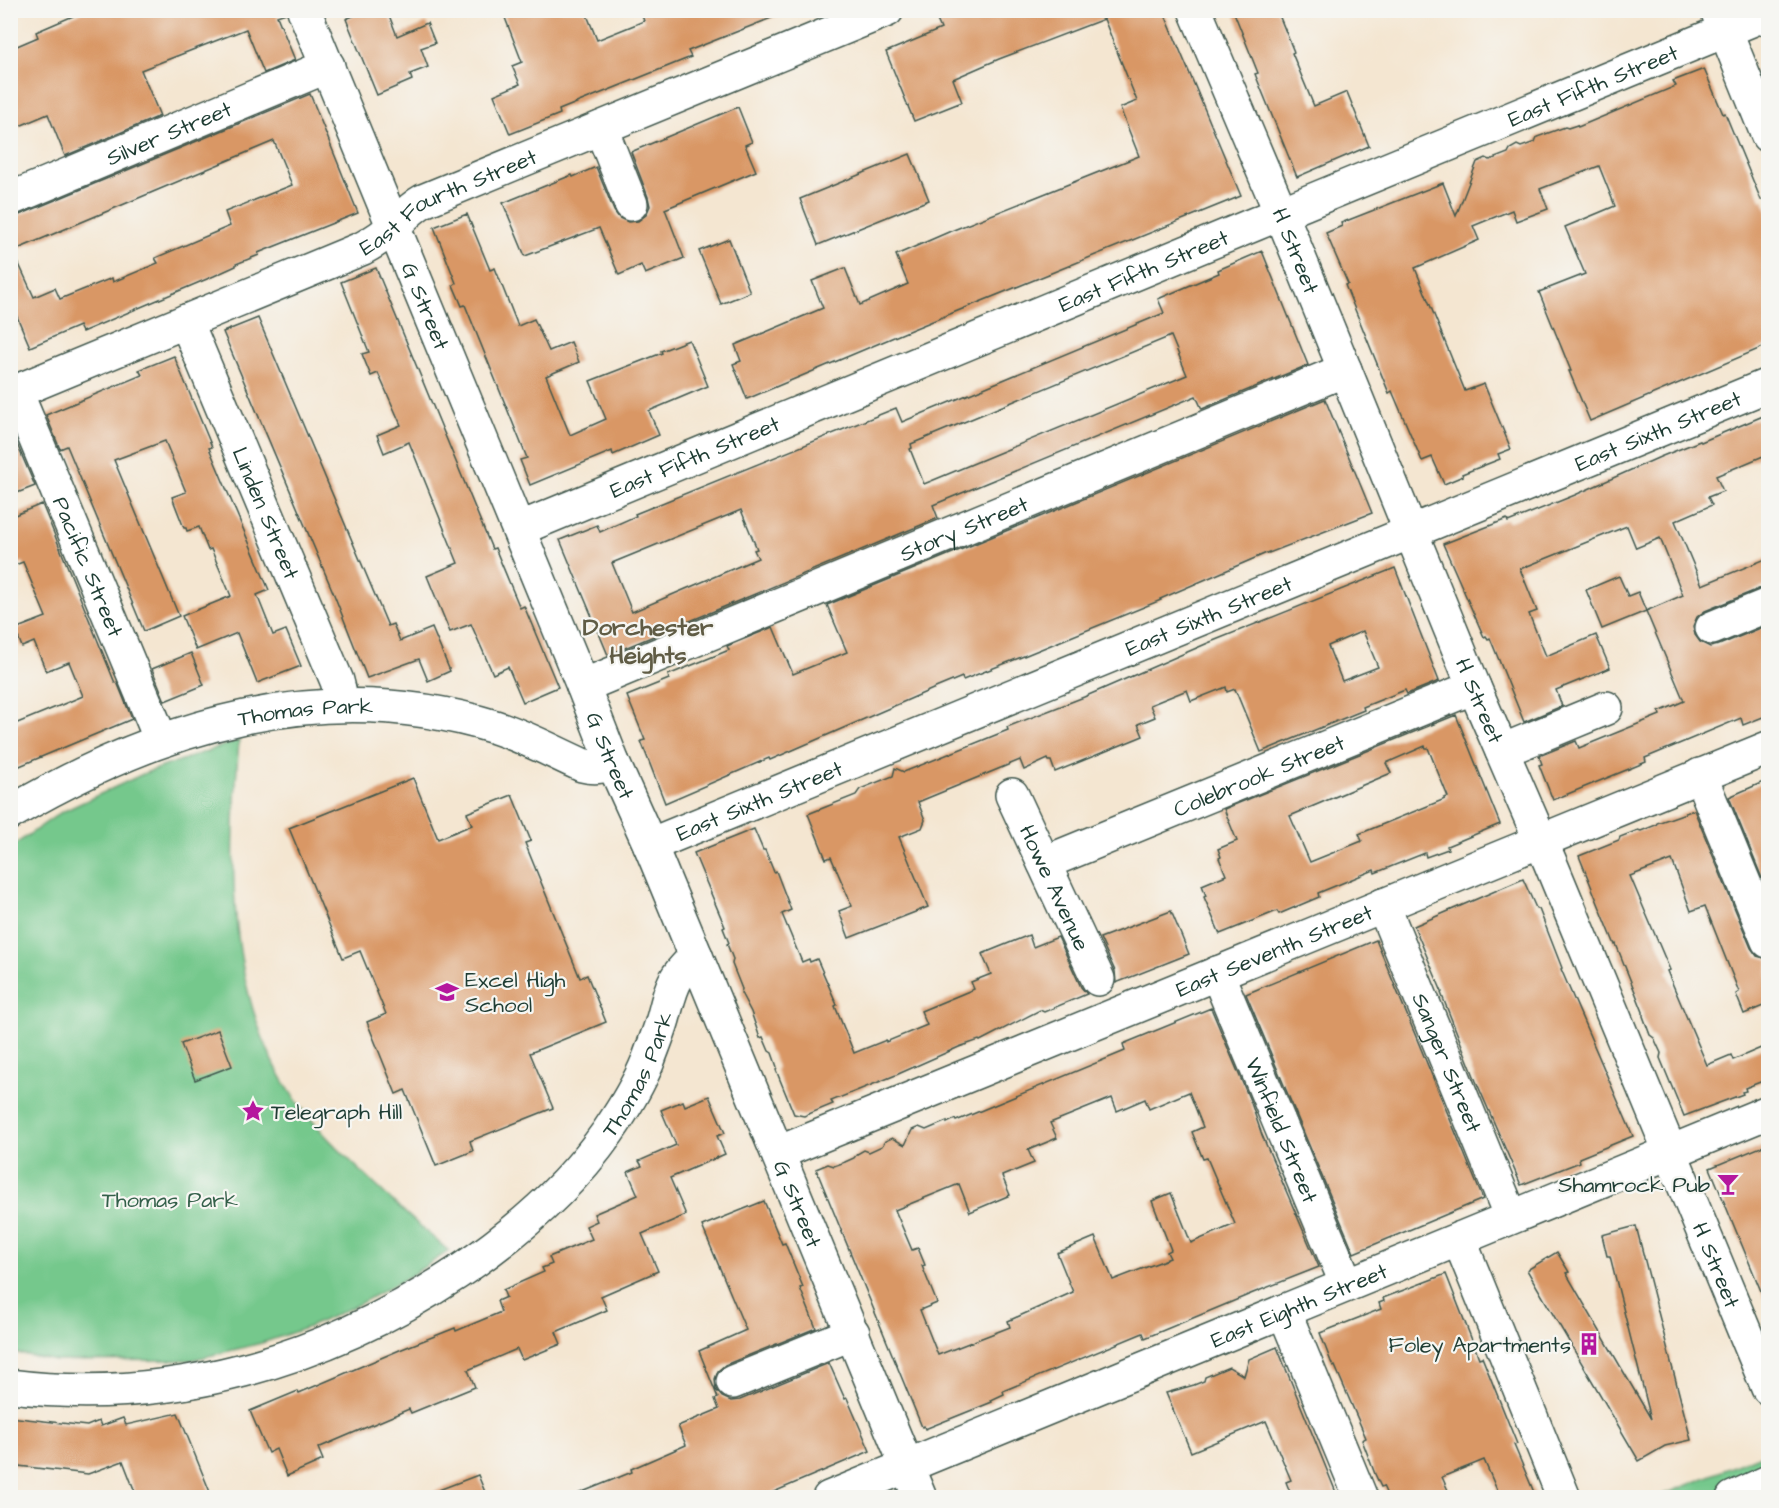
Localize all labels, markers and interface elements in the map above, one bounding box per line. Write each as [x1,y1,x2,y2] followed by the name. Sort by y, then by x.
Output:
[1504,38,1683,135] street label: East Fifth Street
[102,94,237,174] street label: Silver Street
[354,142,542,264] street label: East Fourth Street
[1264,204,1326,299] street label: H Street
[1054,223,1234,321] street label: East Fifth Street
[393,258,457,355] street label: G Street
[1571,384,1747,480] street label: East Sixth Street
[605,409,785,507] street label: East Fifth Street
[224,443,307,584] street label: Linden Street
[895,489,1033,570] street label: Story Street
[44,492,130,642] street label: Pacific Street
[1121,568,1297,665] street label: East Sixth Street
[583,611,714,674] district label: Dorchester Heights
[1447,654,1511,749] street label: H Street
[235,691,374,735] street label: Thomas Park
[578,708,641,805] street label: G Street
[1169,728,1350,825] street label: Colebrook Street
[672,753,848,850] street label: East Sixth Street
[1011,820,1097,956] street label: Howe Avenue
[1172,897,1378,1006] street label: East Seventh Street
[465,965,565,1021] place label: Excel High School
[434,979,460,1005] school or university icon: Excel High School
[1404,988,1489,1137] street label: Sanger Street
[595,1008,681,1144] street label: Thomas Park
[1237,1053,1325,1208] street label: Winfield Street
[271,1097,402,1129] place label: Telegraph Hill
[240,1098,266,1124] place icon: Telegraph Hill
[765,1156,829,1253] street label: G Street
[1558,1170,1710,1201] place label: Shamrock Pub
[1715,1171,1741,1197] bar icon: Shamrock Pub
[102,1185,238,1216] park label: Thomas Park
[1684,1218,1747,1313] street label: H Street
[1207,1256,1392,1356] street label: East Eighth Street
[1389,1330,1571,1362] place label: Foley Apartments
[1576,1331,1602,1357] building icon: Foley Apartments

